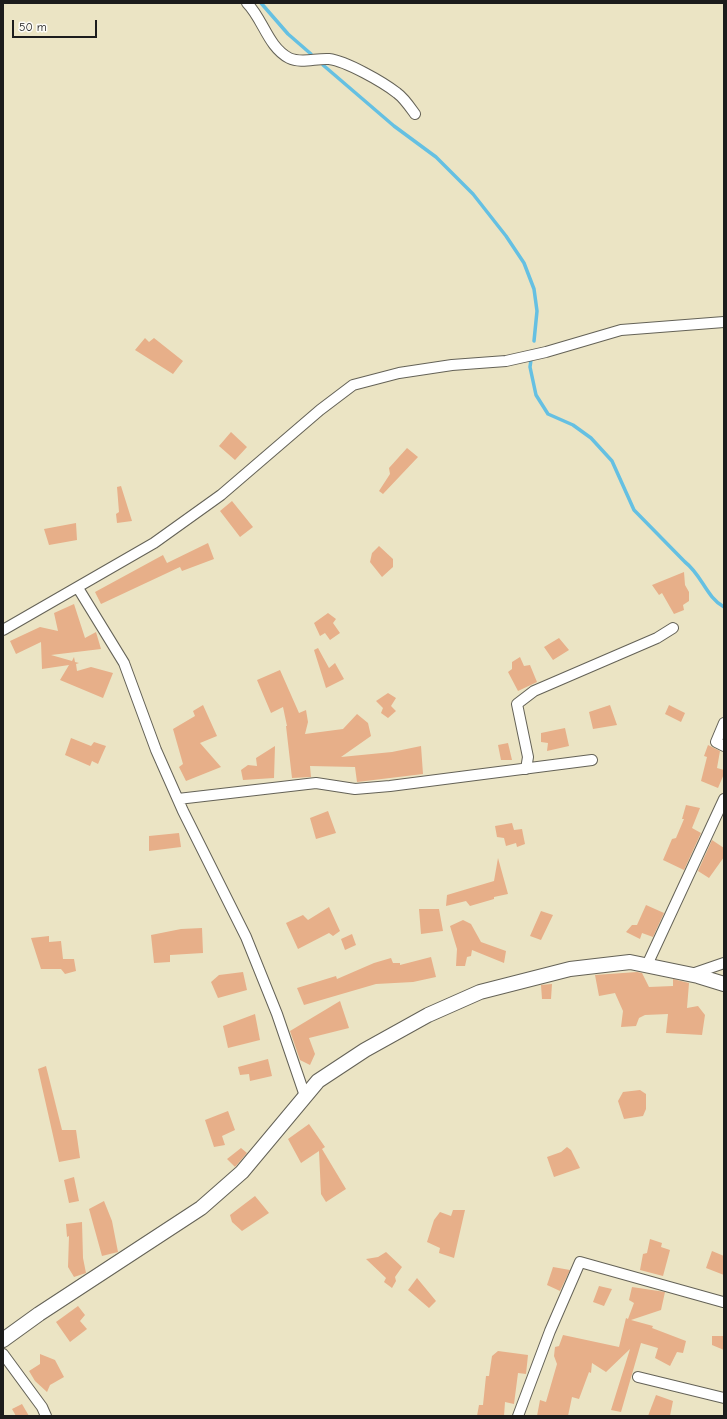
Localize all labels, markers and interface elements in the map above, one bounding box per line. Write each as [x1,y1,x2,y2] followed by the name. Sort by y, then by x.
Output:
[14,12,99,38] scale bar
[19,20,47,34] text: 50 m

